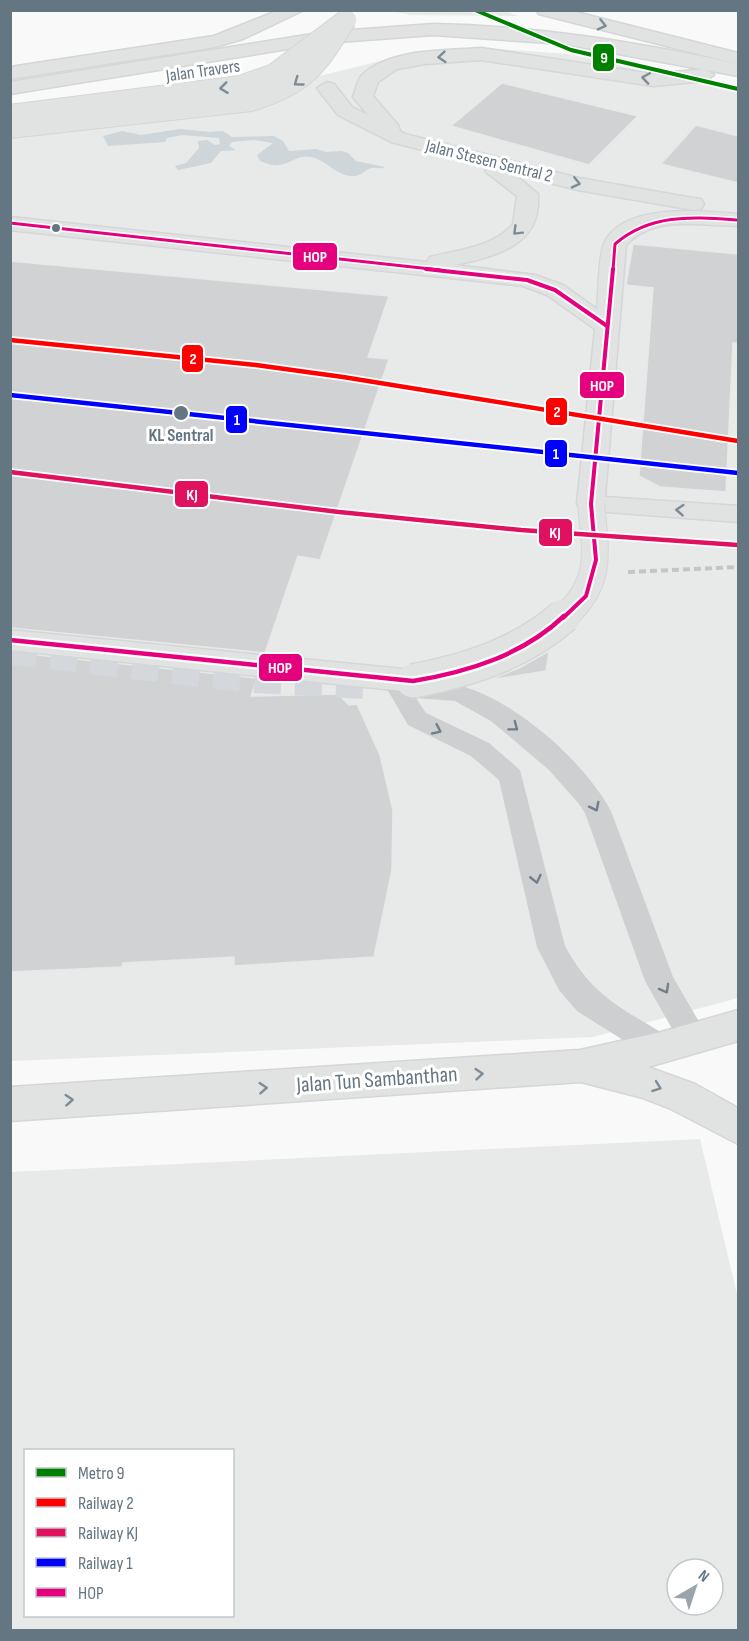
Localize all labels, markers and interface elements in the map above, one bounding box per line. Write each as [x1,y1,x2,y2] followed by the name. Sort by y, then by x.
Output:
[596,17,606,30] one-way arrow
[592,43,615,72] line badge: 9
[600,49,608,68] text: 9
[437,50,446,63] one-way arrow
[164,55,241,87] street label: Jalan Travers
[642,73,651,85] one-way arrow
[293,75,304,86] one-way arrow
[219,82,228,94] one-way arrow
[423,135,554,187] street label: Jalan Stesen Sentral 2
[571,176,581,189] one-way arrow
[50,222,62,234] unlabelled marker
[513,224,524,234] one-way arrow
[292,242,338,271] line badge: HOP
[303,248,327,267] text: HOP
[181,344,204,373] line badge: 2
[189,350,197,369] text: 2
[579,371,625,399] line badge: HOP
[590,377,614,396] text: HOP
[545,397,568,426] line badge: 2
[553,403,561,422] text: 2
[172,404,190,422] marker: KL Sentral
[225,405,248,434] line badge: 1
[234,411,241,430] text: 1
[149,425,213,446] place label: KL Sentral
[544,439,568,468] line badge: 1
[553,445,560,464] text: 1
[174,480,209,508] line badge: KJ
[186,486,198,505] text: KJ
[676,503,685,516] one-way arrow
[538,518,573,547] line badge: KJ
[549,524,561,543] text: KJ
[258,653,303,682] line badge: HOP
[268,659,292,678] text: HOP
[508,720,519,731] one-way arrow
[430,722,441,734] one-way arrow
[588,801,600,812] one-way arrow
[528,874,541,884] one-way arrow
[658,983,669,993] one-way arrow
[295,1061,458,1099] street label: Jalan Tun Sambanthan
[475,1067,484,1080] one-way arrow
[651,1079,662,1092] one-way arrow
[259,1081,268,1094] one-way arrow
[64,1094,73,1107] one-way arrow
[24,1449,234,1617] legend
[78,1463,125,1484] text: Metro 9
[78,1493,134,1514] text: Railway 2
[78,1523,138,1544] text: Railway KJ
[78,1553,133,1574] text: Railway 1
[665,1557,725,1617] north arrow
[694,1566,713,1587] text: N
[78,1583,104,1604] text: HOP

